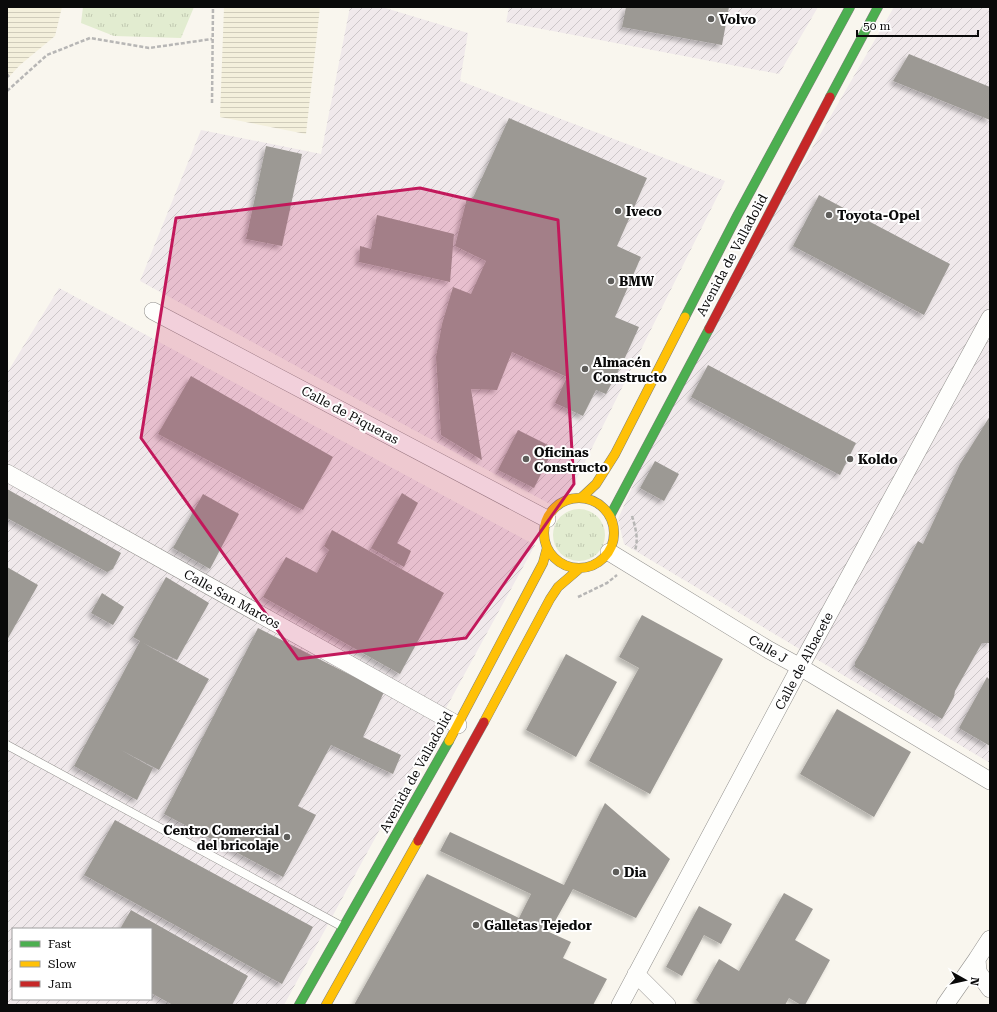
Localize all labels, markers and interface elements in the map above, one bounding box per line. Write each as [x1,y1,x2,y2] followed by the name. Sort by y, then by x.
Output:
[719,12,756,27] place label: Volvo
[857,12,978,38] scale bar
[706,14,716,24] marker: Volvo
[863,19,890,33] text: 50 m
[693,191,771,319] street label: Avenida de Valladolid
[626,204,662,219] place label: Iveco
[613,206,623,216] marker: Iveco
[837,208,920,223] place label: Toyota-Opel
[824,210,834,220] marker: Toyota-Opel
[619,274,655,289] place label: BMW
[606,276,616,286] marker: BMW
[593,355,667,385] place label: Almacén Constructo
[580,364,590,374] marker: Almacén Constructo
[299,383,401,447] street label: Calle de Piqueras
[534,445,608,475] place label: Oficinas Constructo
[858,452,898,467] place label: Koldo
[521,454,531,464] marker: Oficinas Constructo
[845,454,855,464] marker: Koldo
[181,566,283,632] street label: Calle San Marcos
[772,610,836,712] street label: Calle de Albacete
[746,632,790,666] street label: Calle J
[376,708,456,835] street label: Avenida de Valladolid
[163,823,280,853] place label: Centro Comercial del bricolaje
[282,832,292,842] marker: Centro Comercial del bricolaje
[624,865,647,880] place label: Dia
[611,867,621,877] marker: Dia
[484,918,592,933] place label: Galletas Tejedor
[471,920,481,930] marker: Galletas Tejedor
[12,928,152,1000] legend
[48,937,72,951] text: Fast
[48,957,76,971] text: Slow
[945,960,985,1000] north arrow
[967,976,981,987] text: N
[48,977,72,991] text: Jam

